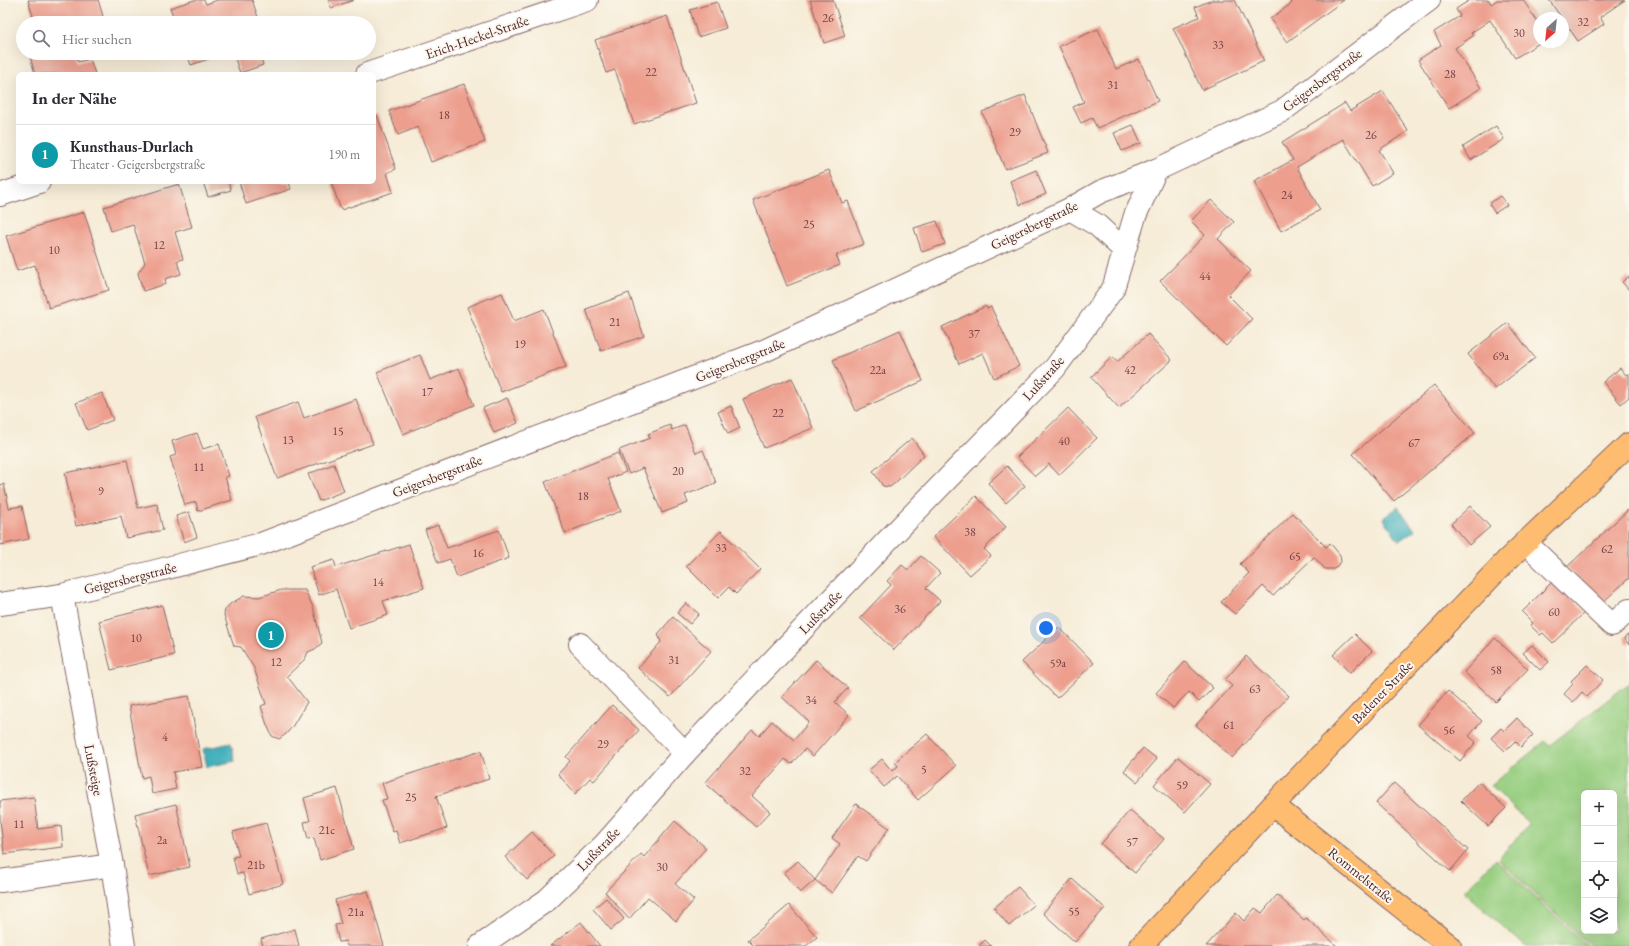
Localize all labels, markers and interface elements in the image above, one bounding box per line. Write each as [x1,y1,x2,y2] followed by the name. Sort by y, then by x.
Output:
[822,10,834,26] house number: 26
[423,11,532,63] street label: Erich-Heckel-Straße
[1533,12,1569,48] north arrow
[1577,14,1589,30] house number: 32
[16,16,376,60] search box
[1513,25,1525,41] house number: 30
[30,27,52,49] icon: search
[62,29,132,48] text: Hier suchen
[1212,37,1224,53] house number: 33
[1279,44,1366,116] street label: Geigersbergstraße
[645,64,657,80] house number: 22
[1444,66,1456,82] house number: 28
[1107,77,1119,93] house number: 31
[32,87,117,109] text: In der Nähe
[438,107,450,123] house number: 18
[1009,124,1021,140] house number: 29
[1365,127,1377,143] house number: 26
[70,137,193,156] text: Kunsthaus-Durlach
[42,146,48,163] text: 1
[329,146,360,163] text: 190 m
[70,156,205,173] text: Theater · Geigersbergstraße
[1281,187,1293,203] house number: 24
[987,196,1081,254] street label: Geigersbergstraße
[803,216,815,232] house number: 25
[153,237,165,253] house number: 12
[48,242,60,258] house number: 10
[1199,268,1211,284] house number: 44
[609,314,621,330] house number: 21
[968,326,980,342] house number: 37
[693,334,788,386] street label: Geigersbergstraße
[514,336,526,352] house number: 19
[1493,348,1509,364] house number: 69a
[1018,351,1068,404] street label: Lußstraße
[870,362,886,378] house number: 22a
[1124,362,1136,378] house number: 42
[421,384,433,400] house number: 17
[772,405,784,421] house number: 22
[332,423,344,439] house number: 15
[282,432,294,448] house number: 13
[1058,433,1070,449] house number: 40
[1408,435,1420,451] house number: 67
[389,450,485,501] street label: Geigersbergstraße
[193,459,205,475] house number: 11
[672,463,684,479] house number: 20
[98,483,104,499] house number: 9
[577,488,589,504] house number: 18
[964,524,976,540] house number: 38
[715,540,727,556] house number: 33
[1601,541,1613,557] house number: 62
[472,545,484,561] house number: 16
[1289,548,1301,564] house number: 65
[82,558,179,598] street label: Geigersbergstraße
[372,574,384,590] house number: 14
[795,586,846,638] street label: Lußstraße
[894,601,906,617] house number: 36
[1548,604,1560,620] house number: 60
[1036,618,1056,638] your location
[258,620,284,650] pin: 1
[130,630,142,646] house number: 10
[668,652,680,668] house number: 31
[270,654,282,670] house number: 12
[1050,655,1066,671] house number: 59a
[1348,656,1417,727] street label: Badener Straße
[1490,662,1502,678] house number: 58
[1249,681,1261,697] house number: 63
[805,692,817,708] house number: 34
[1223,717,1235,733] house number: 61
[1443,722,1455,738] house number: 56
[162,729,168,745] house number: 4
[597,736,609,752] house number: 29
[80,743,108,798] street label: Lußsteige
[921,761,927,777] house number: 5
[739,763,751,779] house number: 32
[1176,777,1188,793] house number: 59
[405,789,417,805] house number: 25
[1581,790,1617,934] map controls
[1581,790,1617,826] button: +
[13,816,25,832] house number: 11
[319,822,335,838] house number: 21c
[573,823,624,875] street label: Lußstraße
[1581,826,1617,862] button: −
[157,832,167,848] house number: 2a
[1126,834,1138,850] house number: 57
[1325,843,1398,907] street label: Rommelstraße
[247,857,265,873] house number: 21b
[656,859,668,875] house number: 30
[1581,862,1617,898] button: locate
[1581,898,1617,934] button: layers
[1068,903,1080,919] house number: 55
[348,904,364,920] house number: 21a

